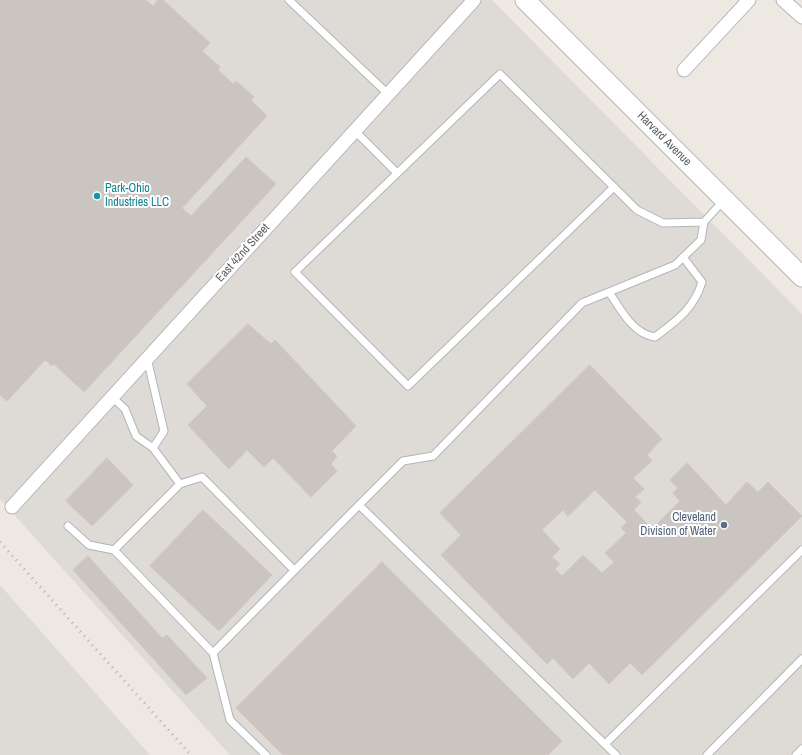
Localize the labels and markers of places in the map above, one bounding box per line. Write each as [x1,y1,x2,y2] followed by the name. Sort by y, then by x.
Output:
[105,182,169,210] place label: Park-Ohio Industries LLC
[92,191,102,201] marker: Park-Ohio Industries LLC
[640,511,716,539] place label: Cleveland Division of Water
[719,520,729,530] marker: Cleveland Division of Water

